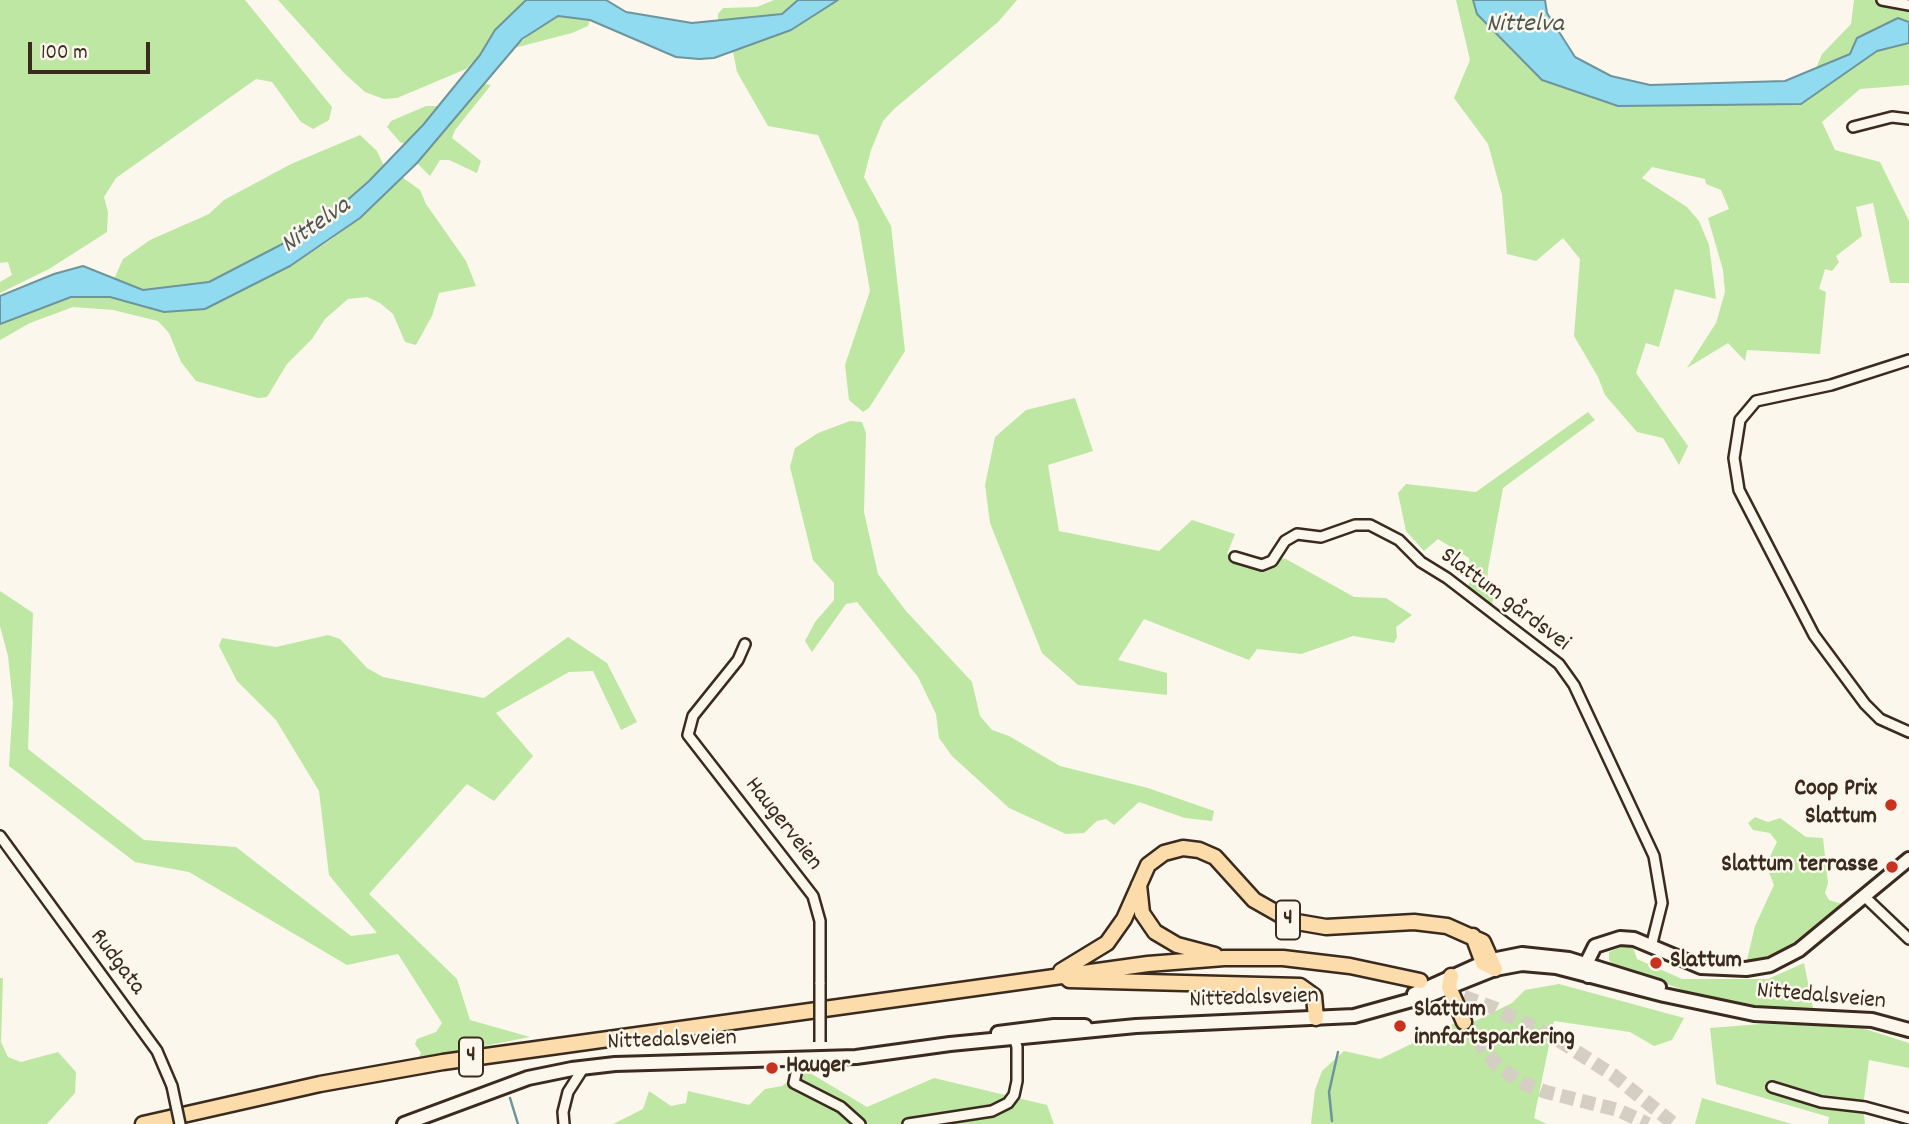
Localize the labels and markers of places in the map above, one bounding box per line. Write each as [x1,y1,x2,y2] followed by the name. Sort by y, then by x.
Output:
[1794,777,1877,833] place label: Coop Prix Slattum
[1883,797,1899,813] marker: Coop Prix Slattum
[1721,853,1878,881] place label: Slattum terrasse
[1884,859,1900,875] marker: Slattum terrasse
[1670,949,1742,977] place label: Slattum
[1648,955,1664,971] marker: Slattum
[1414,998,1575,1054] place label: Slattum innfartsparkering
[1392,1018,1408,1034] marker: Slattum innfartsparkering
[786,1054,850,1082] place label: Hauger
[764,1060,780,1076] marker: Hauger

